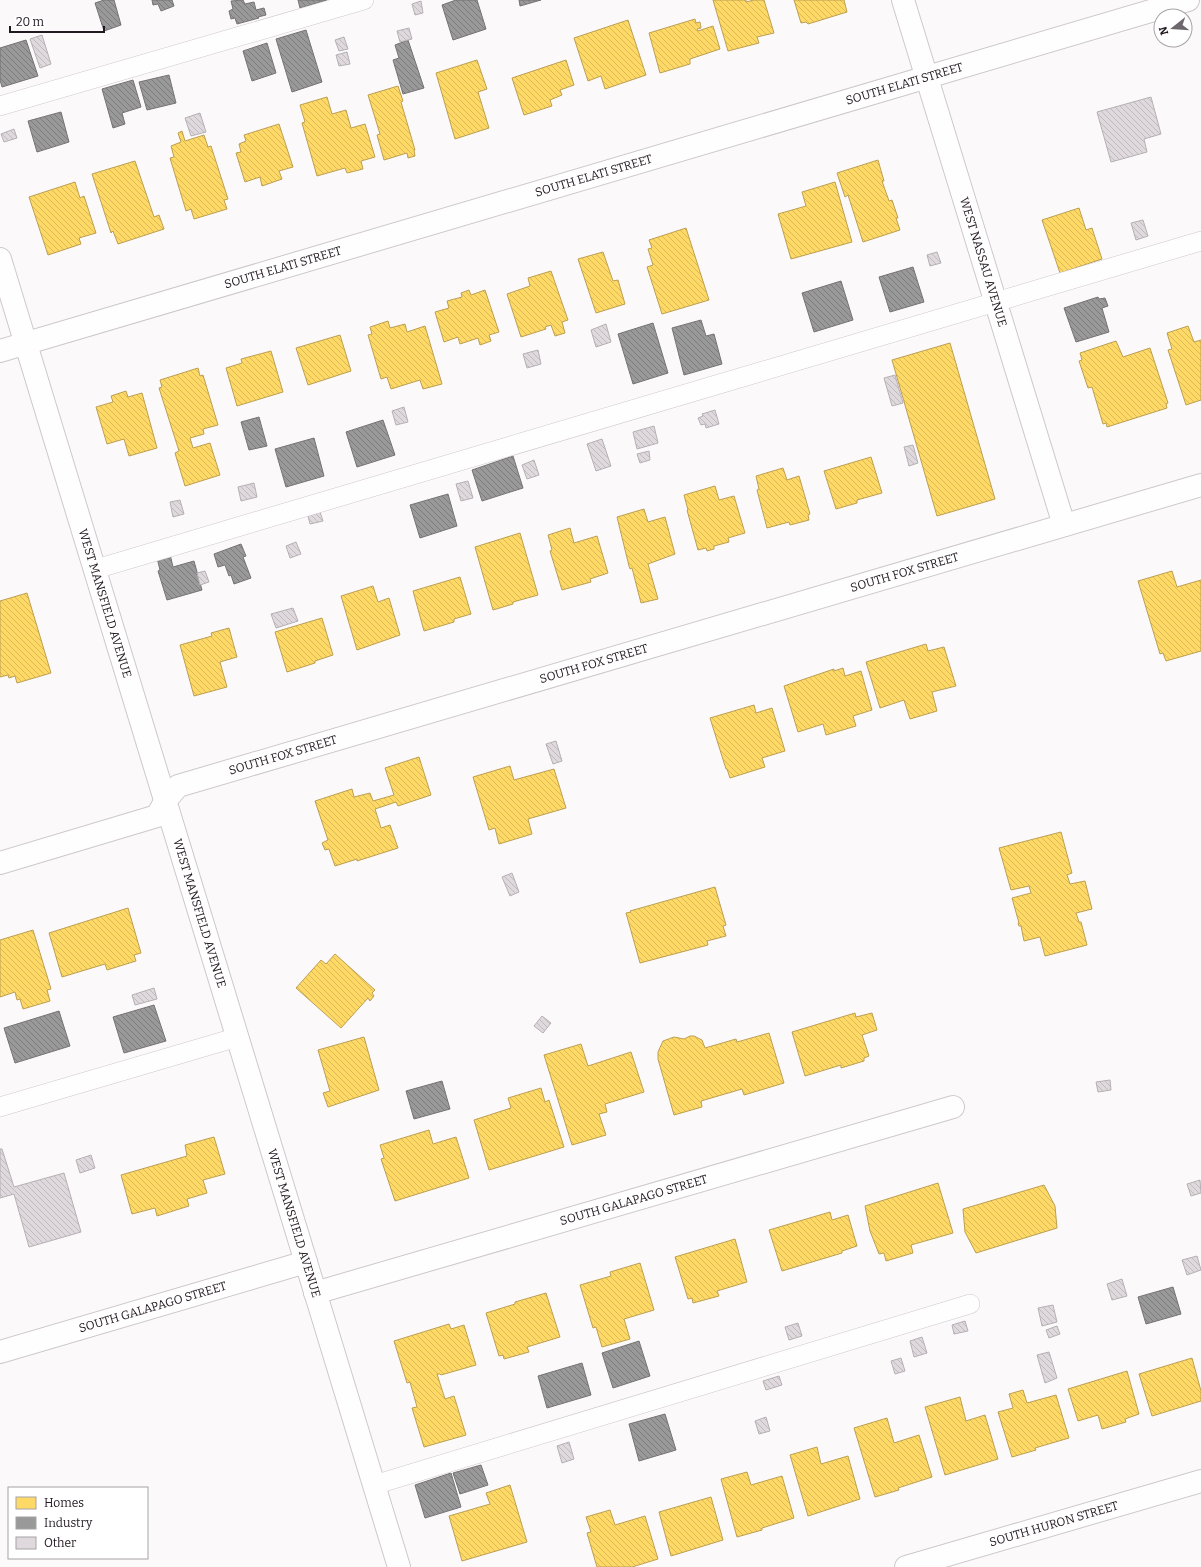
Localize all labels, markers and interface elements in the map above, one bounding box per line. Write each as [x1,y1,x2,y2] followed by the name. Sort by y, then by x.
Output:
[10,8,104,34] scale bar
[1153,8,1193,48] north arrow
[16,15,45,29] text: 20 m
[1156,24,1171,37] text: N
[844,60,965,108] street label: SOUTH ELATI STREET
[533,152,654,200] street label: SOUTH ELATI STREET
[957,195,1010,329] street label: WEST NASSAU AVENUE
[223,243,343,291] street label: SOUTH ELATI STREET
[76,527,134,680] street label: WEST MANSFIELD AVENUE
[849,550,960,595] street label: SOUTH FOX STREET
[538,641,650,686] street label: SOUTH FOX STREET
[227,733,339,778] street label: SOUTH FOX STREET
[170,837,229,989] street label: WEST MANSFIELD AVENUE
[265,1147,323,1299] street label: WEST MANSFIELD AVENUE
[558,1172,709,1228] street label: SOUTH GALAPAGO STREET
[77,1279,228,1335] street label: SOUTH GALAPAGO STREET
[8,1487,148,1559] legend
[44,1496,84,1510] text: Homes
[988,1498,1120,1549] street label: SOUTH HURON STREET
[44,1516,93,1530] text: Industry
[44,1536,77,1550] text: Other

